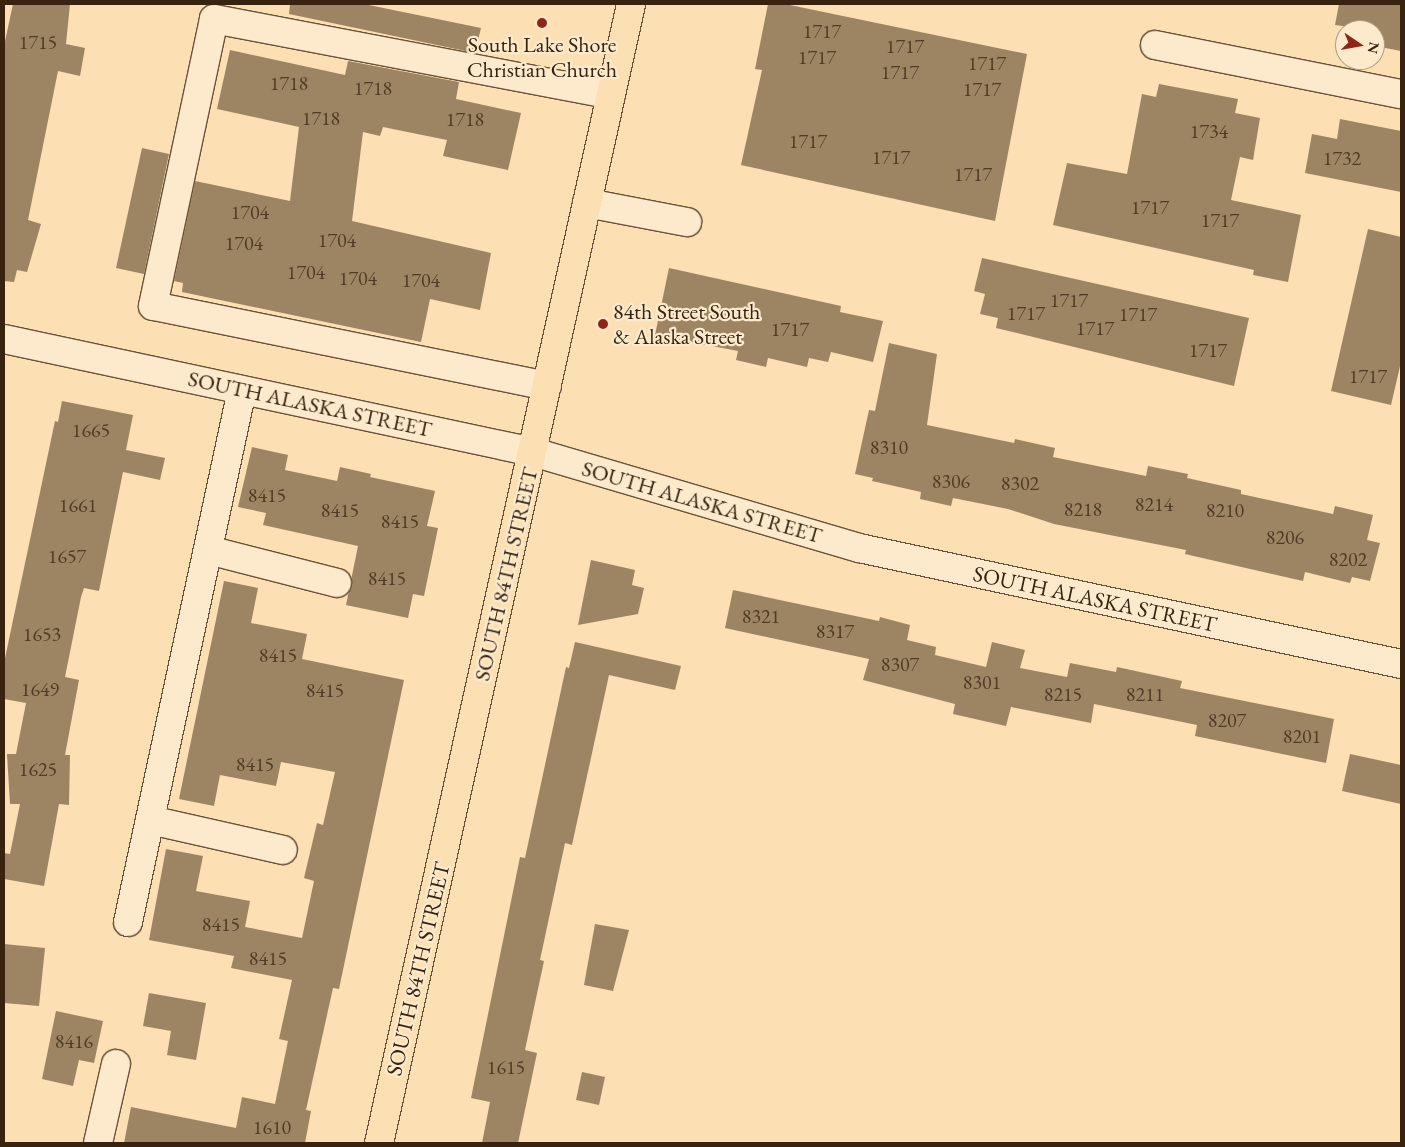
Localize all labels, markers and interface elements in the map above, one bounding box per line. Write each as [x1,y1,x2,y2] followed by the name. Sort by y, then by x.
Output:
[536,17,548,29] marker: South Lake Shore Christian Church
[803,19,841,43] house number: 1717
[1335,20,1385,70] north arrow
[19,30,57,54] house number: 1715
[467,31,617,82] place label: South Lake Shore Christian Church
[886,34,924,58] house number: 1717
[1364,40,1384,55] text: N
[798,45,836,69] house number: 1717
[968,51,1006,75] house number: 1717
[881,60,919,84] house number: 1717
[270,71,308,95] house number: 1718
[354,76,392,100] house number: 1718
[963,77,1001,101] house number: 1717
[302,106,340,130] house number: 1718
[446,107,484,131] house number: 1718
[1190,119,1228,143] house number: 1734
[789,129,827,153] house number: 1717
[872,145,910,169] house number: 1717
[1323,146,1361,170] house number: 1732
[954,162,992,186] house number: 1717
[1131,195,1169,219] house number: 1717
[231,200,269,224] house number: 1704
[1201,208,1239,232] house number: 1717
[318,228,356,252] house number: 1704
[225,231,263,255] house number: 1704
[287,260,325,284] house number: 1704
[339,266,377,290] house number: 1704
[402,268,440,292] house number: 1704
[1050,288,1088,312] house number: 1717
[613,298,760,350] place label: 84th Street South & Alaska Street
[1007,301,1045,325] house number: 1717
[1119,302,1157,326] house number: 1717
[1076,316,1114,340] house number: 1717
[771,317,809,341] house number: 1717
[597,318,609,330] marker: 84th Street South & Alaska Street
[1189,338,1227,362] house number: 1717
[1349,364,1387,388] house number: 1717
[186,365,434,443] street label: SOUTH ALASKA STREET
[72,418,110,442] house number: 1665
[870,435,908,459] house number: 8310
[579,455,825,549] street label: SOUTH ALASKA STREET
[469,465,543,683] street label: SOUTH 84TH STREET
[932,469,970,493] house number: 8306
[1001,471,1039,495] house number: 8302
[248,483,286,507] house number: 8415
[1135,492,1173,516] house number: 8214
[59,493,97,517] house number: 1661
[1064,497,1102,521] house number: 8218
[321,498,359,522] house number: 8415
[1206,498,1244,522] house number: 8210
[381,509,419,533] house number: 8415
[1266,525,1304,549] house number: 8206
[48,544,86,568] house number: 1657
[1329,547,1367,571] house number: 8202
[971,560,1219,638] street label: SOUTH ALASKA STREET
[368,566,406,590] house number: 8415
[742,604,780,628] house number: 8321
[816,619,854,643] house number: 8317
[23,622,61,646] house number: 1653
[259,643,297,667] house number: 8415
[881,652,919,676] house number: 8307
[963,670,1001,694] house number: 8301
[21,677,59,701] house number: 1649
[306,678,344,702] house number: 8415
[1044,682,1082,706] house number: 8215
[1126,682,1164,706] house number: 8211
[1208,708,1246,732] house number: 8207
[1283,724,1321,748] house number: 8201
[236,752,274,776] house number: 8415
[19,757,57,781] house number: 1625
[381,860,455,1078] street label: SOUTH 84TH STREET
[202,912,240,936] house number: 8415
[249,946,287,970] house number: 8415
[55,1029,93,1053] house number: 8416
[487,1055,525,1079] house number: 1615
[253,1115,291,1139] house number: 1610

